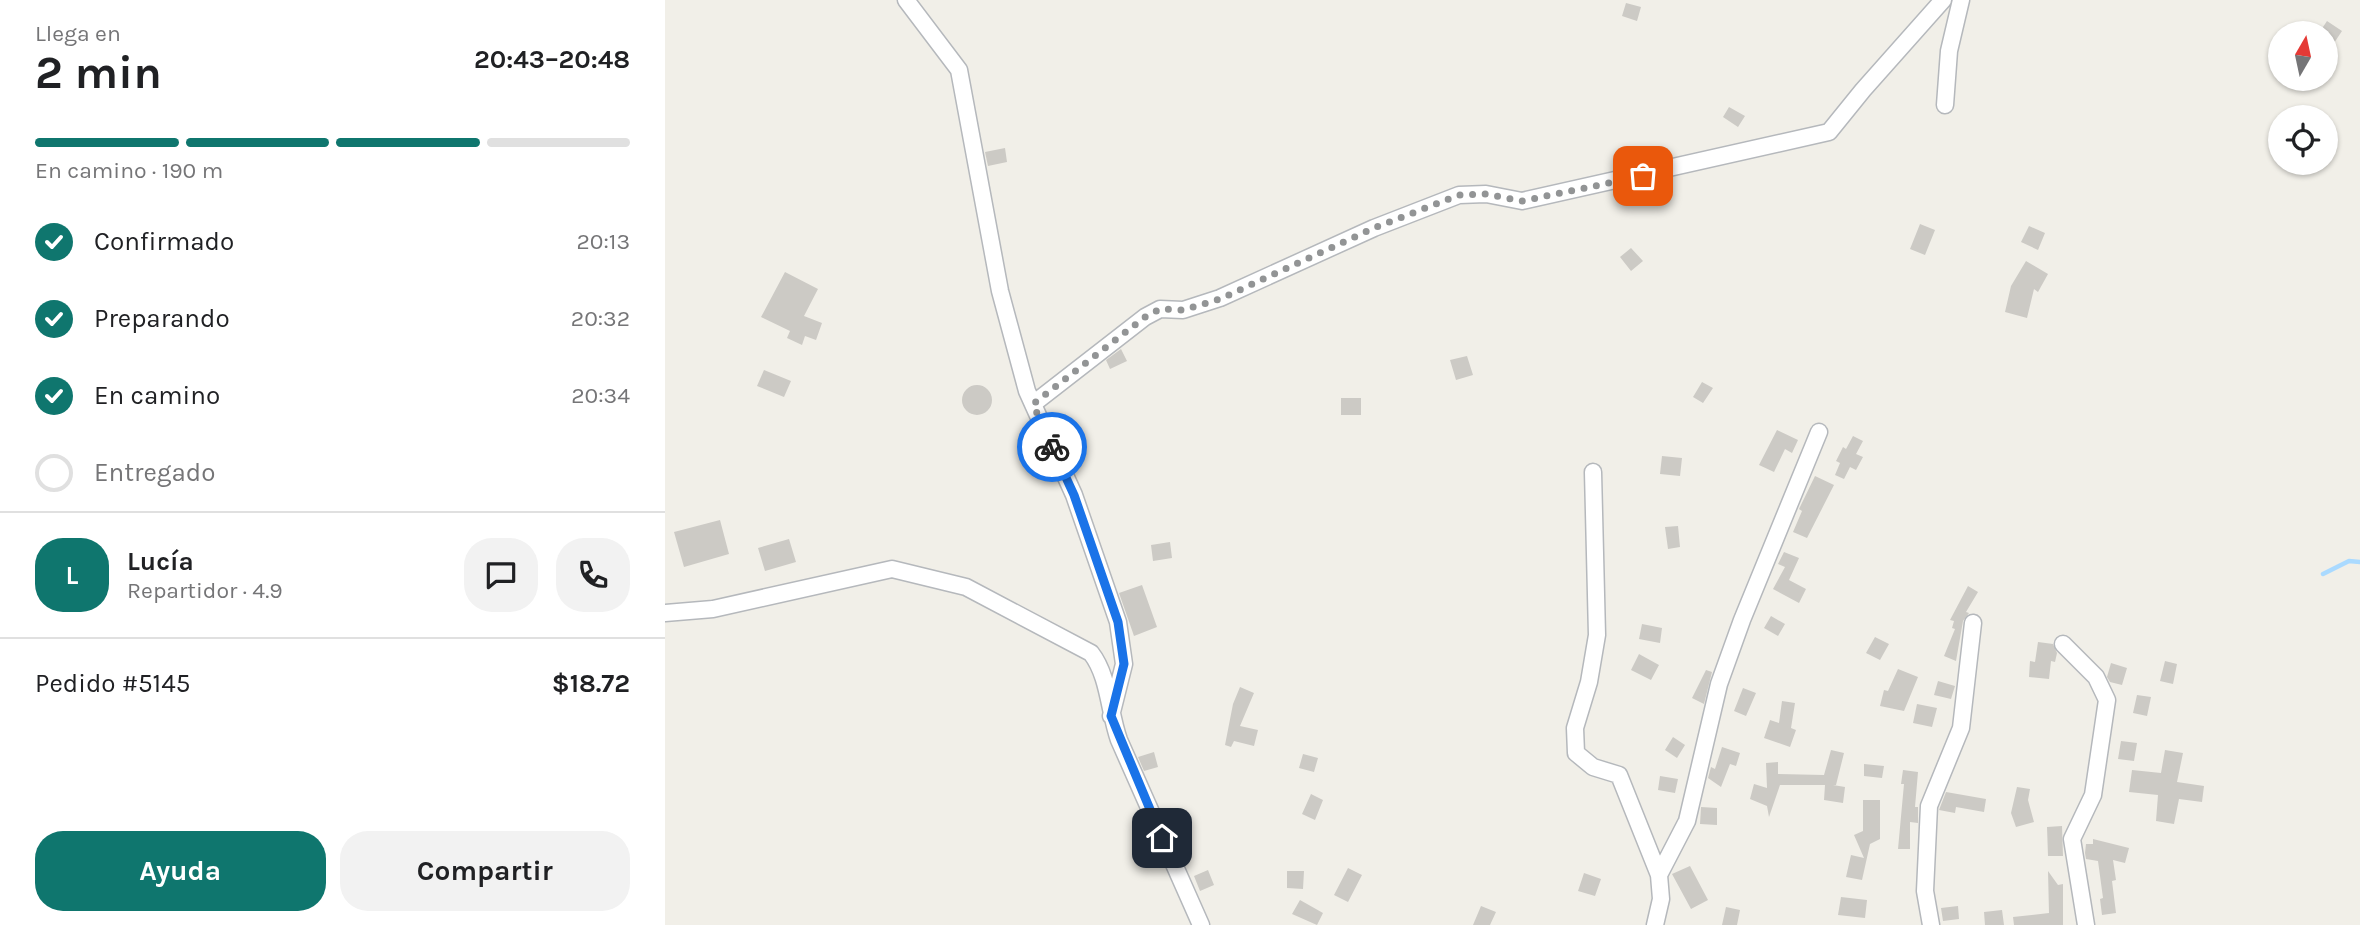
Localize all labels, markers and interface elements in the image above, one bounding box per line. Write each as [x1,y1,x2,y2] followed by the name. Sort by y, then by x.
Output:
[35,20,121,47] text: Llega en
[2268,21,2338,91] north arrow
[2268,21,2338,175] map controls
[474,44,630,75] text: 20:43–20:48
[35,46,162,100] text: 2 min
[2268,105,2338,175] button: locate
[1613,146,1673,206] pin
[35,157,223,184] text: En camino · 190 m
[1624,157,1662,195] icon: bag
[35,223,73,261] icon: check
[94,226,234,257] text: Confirmado
[577,228,630,255] text: 20:13
[35,300,73,338] icon: check
[94,303,230,334] text: Preparando
[571,305,630,332] text: 20:32
[35,377,73,415] icon: check
[94,380,220,411] text: En camino
[571,382,630,409] text: 20:34
[1017,412,1087,482] courier
[1033,428,1071,466] icon: bike
[94,457,215,488] text: Entregado
[464,538,538,612] button: chat
[556,538,630,612] button: phone
[127,546,194,577] text: Lucía
[66,560,78,591] text: L
[127,577,283,604] text: Repartidor · 4.9
[35,668,190,699] text: Pedido #5145
[552,668,630,699] text: $18.72
[1132,808,1192,868] pin
[1143,819,1181,857] icon: home
[35,831,326,911] button: Ayuda
[340,831,630,911] button: Compartir

